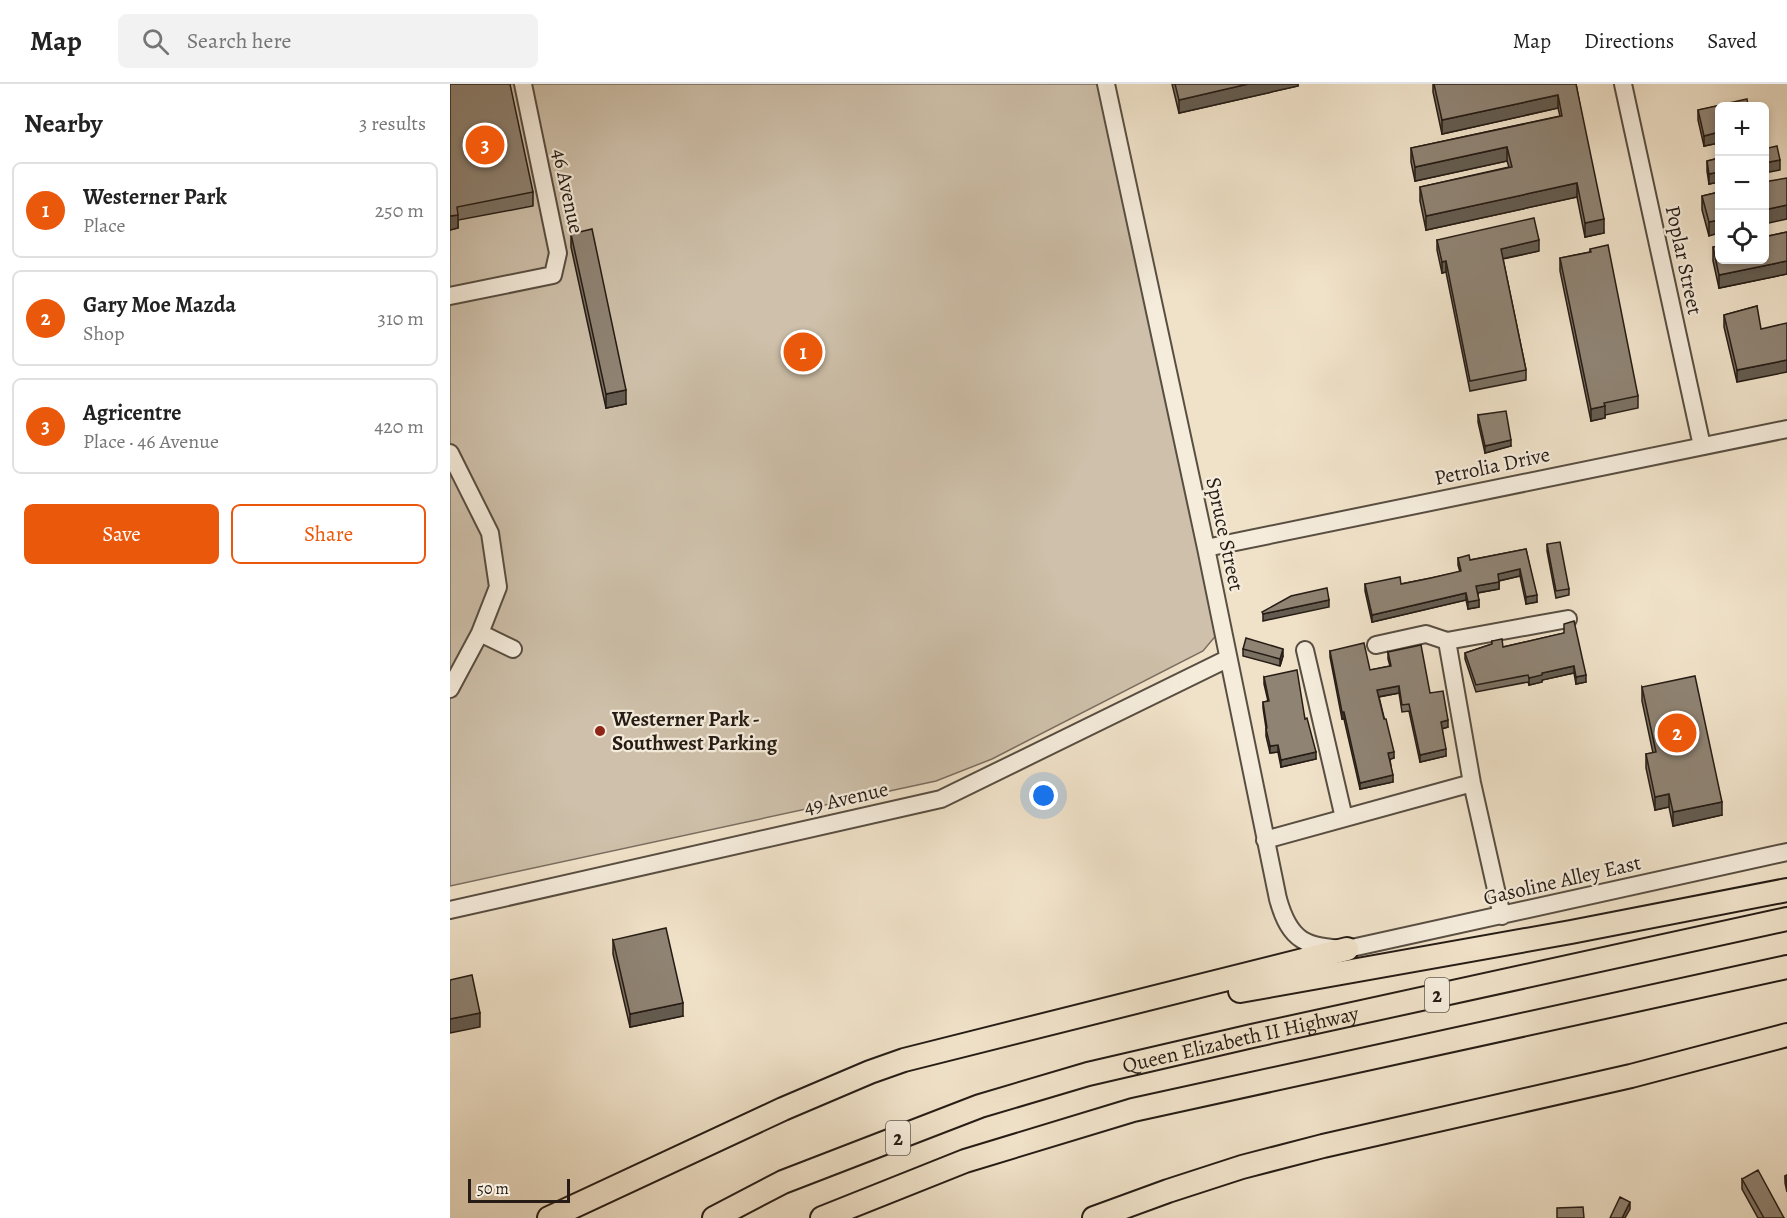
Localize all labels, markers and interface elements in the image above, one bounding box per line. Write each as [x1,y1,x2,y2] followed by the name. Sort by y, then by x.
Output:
[118,14,538,68] search box
[30,22,82,60] text: Map
[139,25,172,58] icon: search
[187,26,291,56] text: Search here
[1513,27,1551,55] text: Map
[1584,27,1674,55] text: Directions
[1707,27,1757,55] text: Saved
[1715,102,1769,264] map controls
[1715,102,1769,156] button: +
[24,106,103,141] text: Nearby
[359,110,426,137] text: 3 results
[465,122,504,168] pin: 3
[545,146,591,236] street label: 46 Avenue
[1715,156,1769,210] button: −
[83,182,227,212] text: Westerner Park
[42,197,49,224] text: 1
[375,197,424,224] text: 250 m
[1659,203,1709,317] street label: Poplar Street
[1715,210,1769,264] button: locate
[83,212,125,239] text: Place
[83,290,236,320] text: Gary Moe Mazda
[41,305,50,332] text: 2
[378,305,424,332] text: 310 m
[83,320,125,347] text: Shop
[784,330,822,374] pin: 1
[83,398,181,428] text: Agricentre
[41,413,50,440] text: 3
[374,413,424,440] text: 420 m
[83,428,219,455] text: Place · 46 Avenue
[1432,440,1552,492] street label: Petrolia Drive
[1199,475,1251,593] street label: Spruce Street
[24,504,219,564] button: Save
[231,504,426,564] button: Share
[611,705,778,757] place label: Westerner Park - Southwest Parking
[1658,710,1696,756] pin: 2
[593,724,607,738] marker: Westerner Park - Southwest Parking
[801,775,891,821] street label: 49 Avenue
[1029,781,1058,810] your location
[1481,848,1644,912] street label: Gasoline Alley East
[1425,978,1449,1012] road number: 2
[1120,999,1362,1080] street label: Queen Elizabeth II Highway
[886,1121,910,1155] road number: 2
[468,1176,570,1204] scale bar
[477,1178,509,1200] text: 50 m

